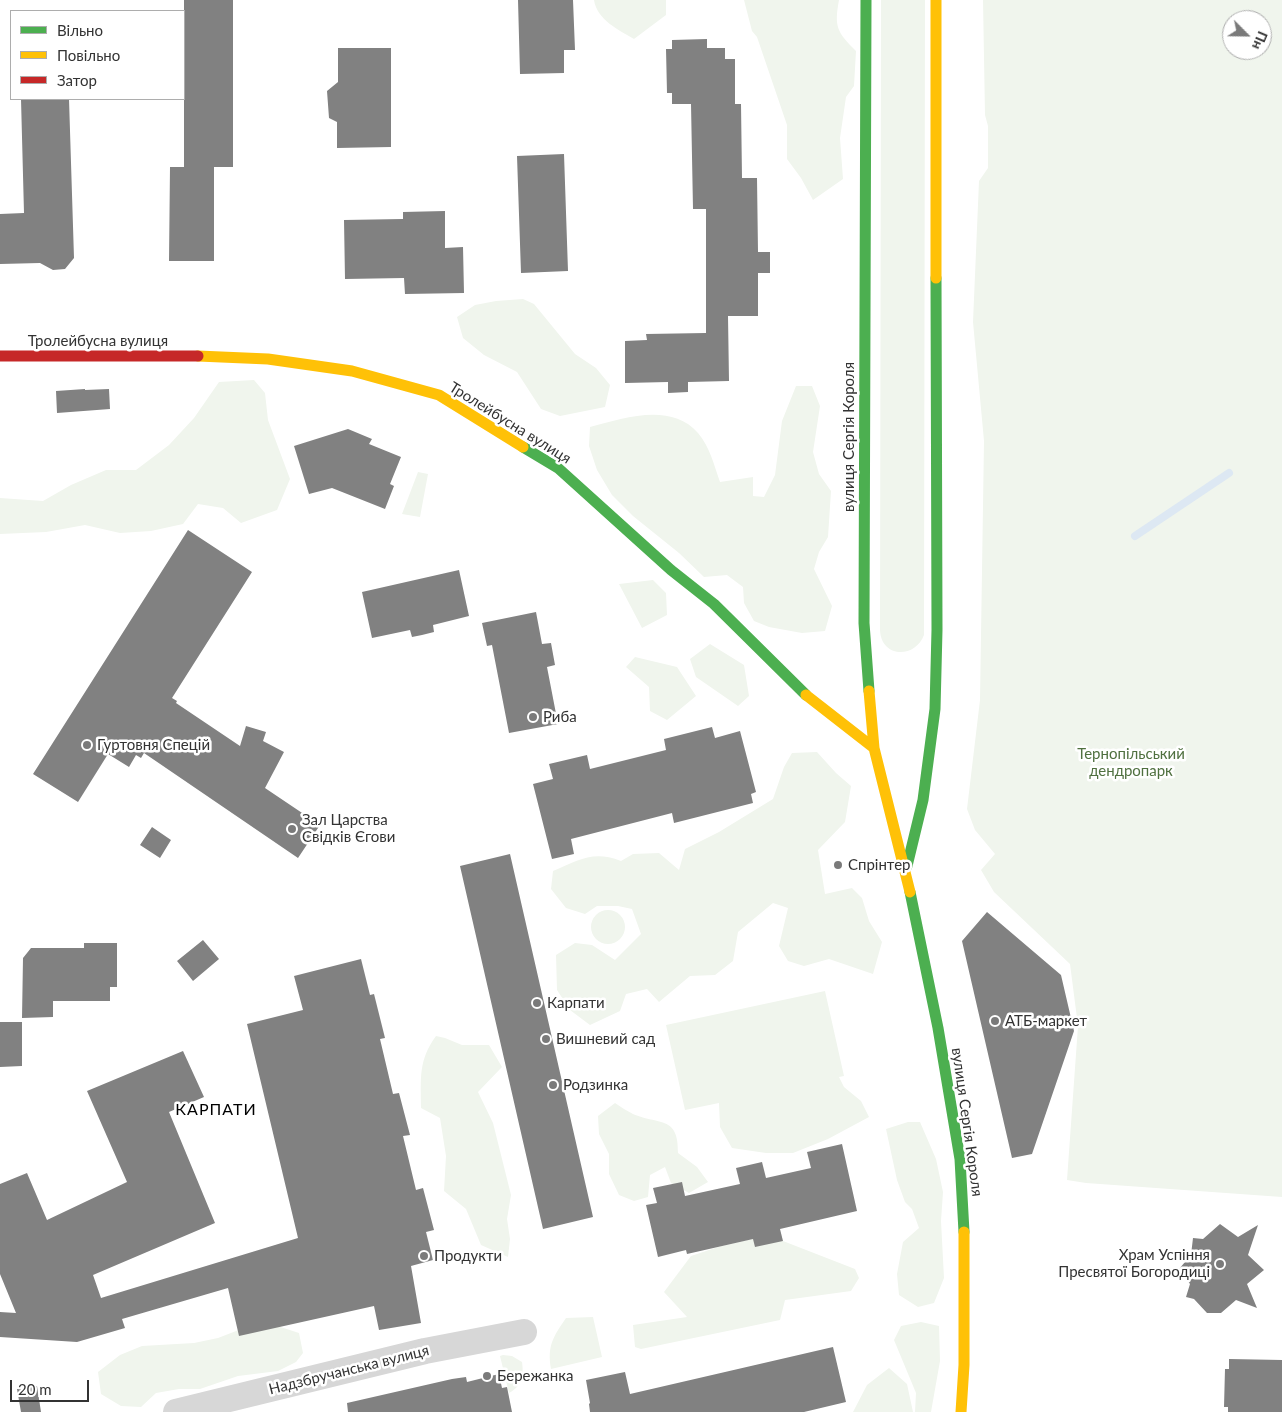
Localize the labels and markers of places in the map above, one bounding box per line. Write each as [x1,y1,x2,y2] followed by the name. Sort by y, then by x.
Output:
[543,708,577,726] place label: Риба
[527,711,539,723] marker: Риба
[97,736,210,754] place label: Гуртовня Спецій
[81,739,93,751] marker: Гуртовня Спецій
[302,811,395,846] place label: Зал Царства Свідків Єгови
[286,823,298,835] marker: Зал Царства Свідків Єгови
[848,856,910,874] place label: Спрінтер
[832,859,844,871] marker: Спрінтер
[547,994,605,1012] place label: Карпати
[531,997,543,1009] marker: Карпати
[1005,1012,1087,1030] place label: АТБ-маркет
[989,1015,1001,1027] marker: АТБ-маркет
[556,1030,655,1048] place label: Вишневий сад
[540,1033,552,1045] marker: Вишневий сад
[563,1076,628,1094] place label: Родзинка
[547,1079,559,1091] marker: Родзинка
[1058,1246,1210,1281] place label: Храм Успіння Пресвятої Богородиці
[434,1247,502,1265] place label: Продукти
[418,1250,430,1262] marker: Продукти
[1214,1258,1226,1270] marker: Храм Успіння Пресвятої Богородиці
[497,1367,573,1385] place label: Бережанка
[481,1370,493,1382] marker: Бережанка

